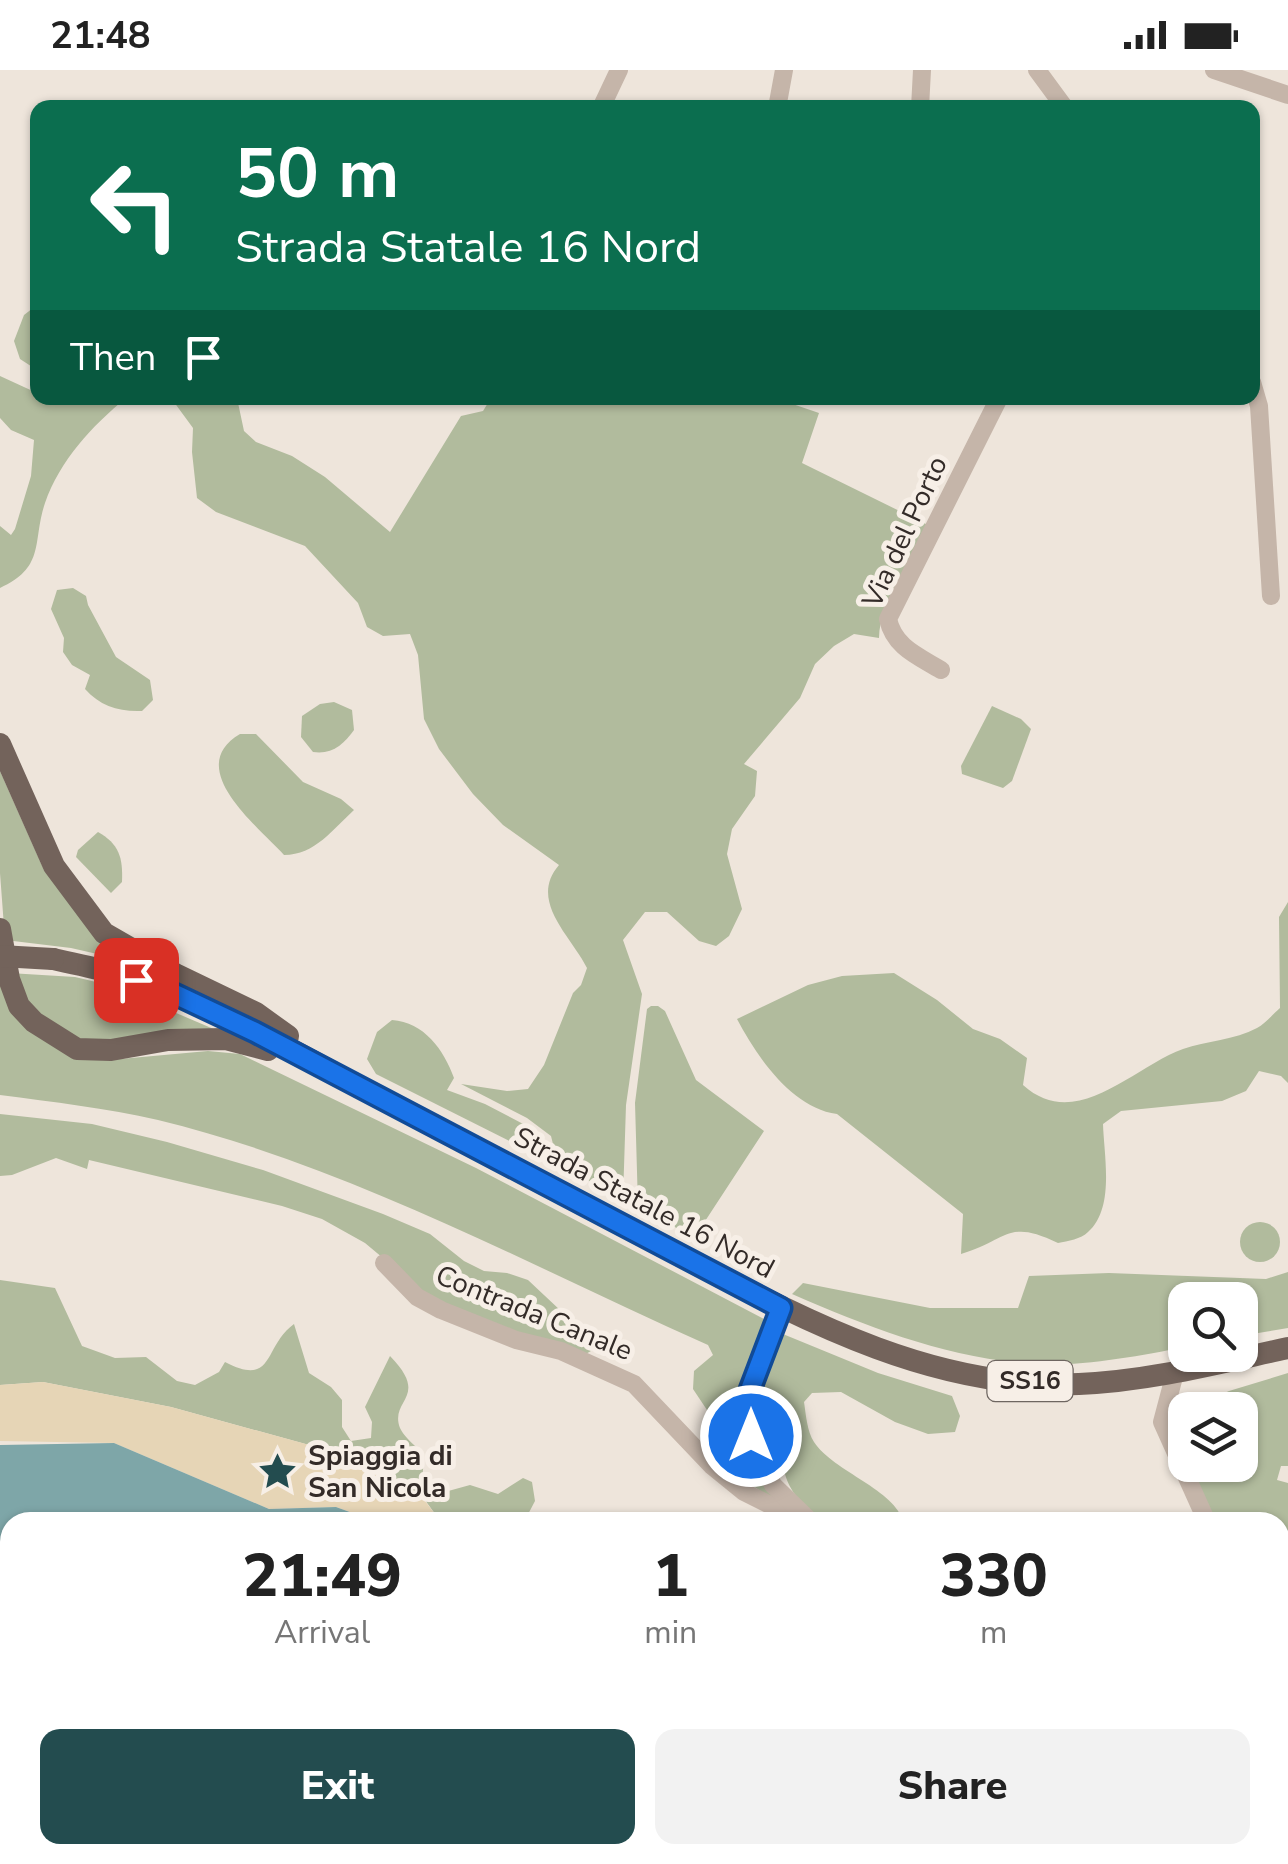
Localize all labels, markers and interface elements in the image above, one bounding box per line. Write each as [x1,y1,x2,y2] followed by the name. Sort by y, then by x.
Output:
[50,10,151,61] text: 21:48
[235,126,399,222] text: 50 m
[70,140,200,270] icon: left
[235,217,701,278] text: Strada Statale 16 Nord
[176,330,231,385] icon: arrive
[70,332,156,383] text: Then
[853,450,957,615] street label: Via del Porto
[94,938,179,1023] pin
[109,953,164,1008] icon: arrive
[507,1118,781,1288] street label: Strada Statale 16 Nord
[430,1256,638,1370] street label: Contrada Canale
[1168,1282,1258,1482] map controls
[1168,1282,1258,1372] button: search
[988,1361,1072,1401] road number: SS16
[699,1384,803,1488] position arrow
[1168,1392,1258,1482] button: layers
[308,1437,453,1507] place label: Spiaggia di San Nicola
[257,1451,299,1493] place icon: Spiaggia di San Nicola
[242,1535,402,1617] text: 21:49
[653,1535,689,1617] text: 1
[940,1535,1048,1617] text: 330
[274,1611,370,1654] text: Arrival
[644,1611,697,1654] text: min
[980,1611,1007,1654] text: m
[40,1729,635,1844] button: Exit
[655,1729,1250,1844] button: Share

